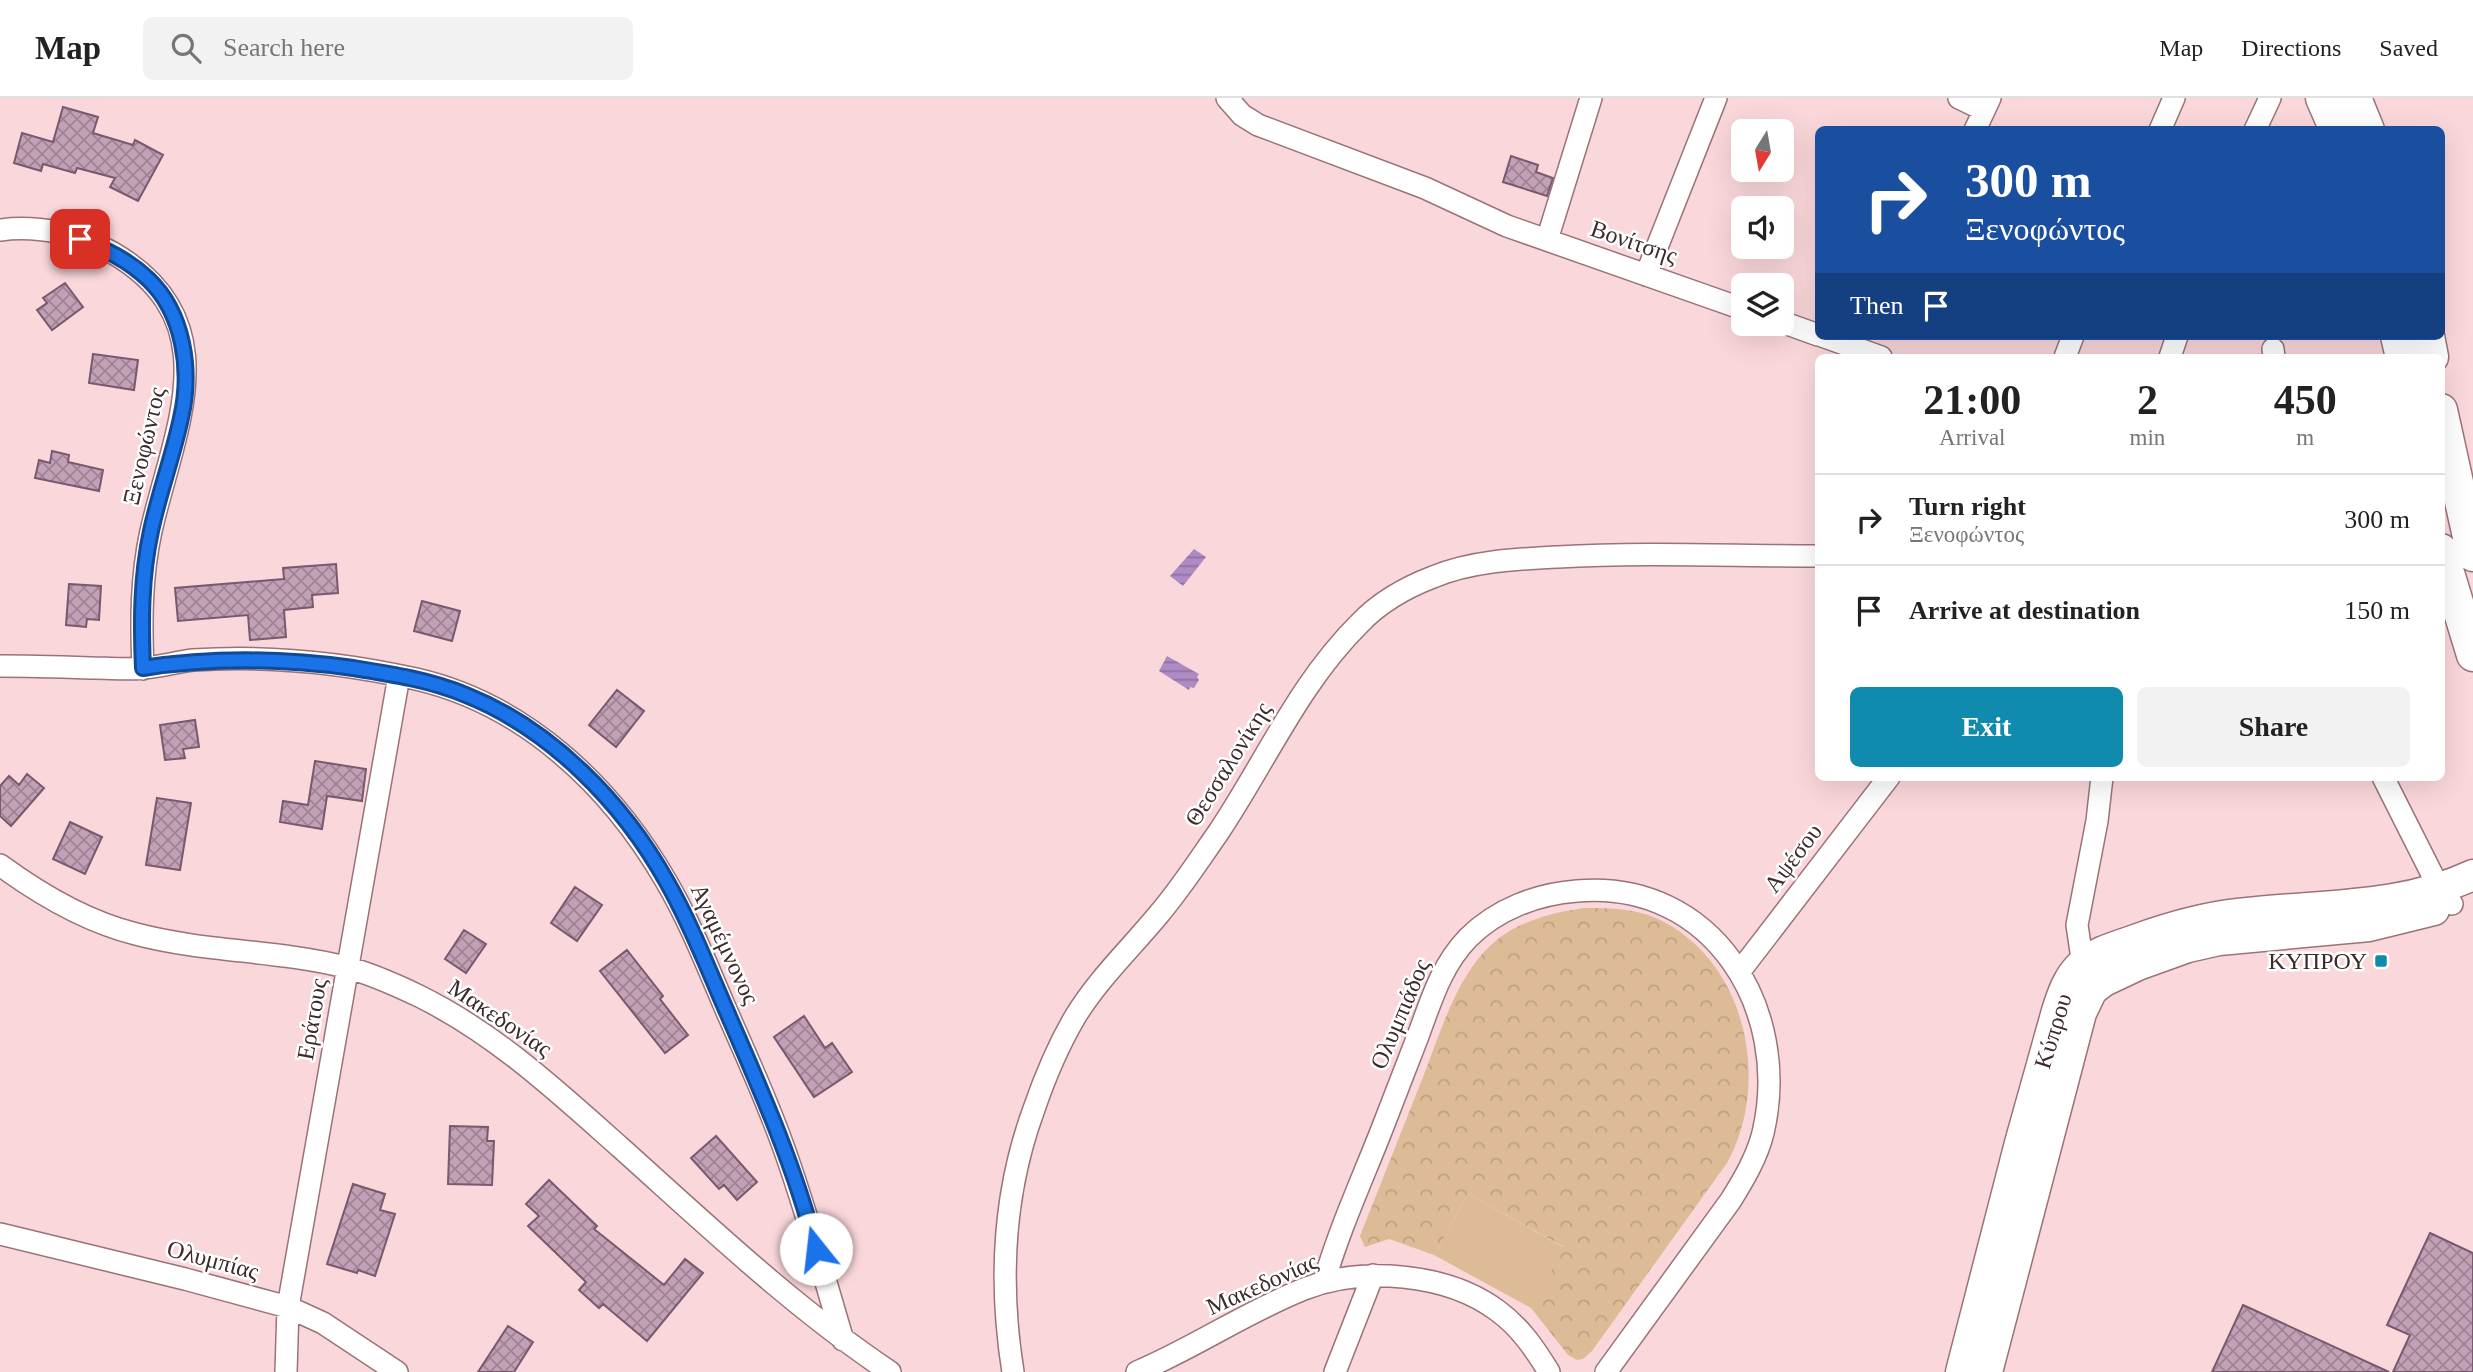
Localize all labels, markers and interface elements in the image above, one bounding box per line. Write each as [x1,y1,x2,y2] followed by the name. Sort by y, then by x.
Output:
[143,17,633,80] search box
[167,29,205,67] icon: search
[35,30,101,66] text: Map
[223,33,345,62] text: Search here
[2159,35,2203,61] text: Map
[2241,35,2341,61] text: Directions
[2379,35,2438,61] text: Saved
[1731,119,1794,182] north arrow
[1731,119,1794,336] map controls
[1965,153,2092,208] text: 300 m
[1850,154,1941,245] icon: right
[1731,196,1794,259] button: sound
[50,209,110,269] pin
[1965,211,2125,247] text: Ξενοφώντος
[1587,215,1681,269] street label: Βονίτσης
[61,220,99,258] icon: arrive
[1731,273,1794,336] button: layers
[1917,287,1955,325] icon: arrive
[1850,291,1903,320] text: Then
[1923,377,2021,423] text: 21:00
[2137,377,2158,423] text: 2
[2274,377,2337,423] text: 450
[118,384,170,507] street label: Ξενοφώντος
[1939,425,2006,450] text: Arrival
[2130,425,2165,450] text: min
[2296,425,2314,450] text: m
[1909,492,2026,521] text: Turn right
[1850,501,1888,539] icon: right
[2344,505,2410,534] text: 300 m
[1909,522,2024,547] text: Ξενοφώντος
[1850,592,1888,630] icon: arrive
[1909,596,2140,625] text: Arrive at destination
[2344,596,2410,625] text: 150 m
[1850,687,2123,767] button: Exit
[2137,687,2410,767] button: Share
[1180,697,1277,831] street label: Θεσσαλονίκης
[1759,819,1827,897] street label: Αψέσου
[686,880,764,1009] street label: Αγαμέμνονος
[2268,948,2367,974] place label: ΚΥΠΡΟΥ
[2373,953,2389,969] marker: ΚΥΠΡΟΥ
[1365,955,1435,1073] street label: Ολυμπιάδος
[443,974,557,1062] street label: Μακεδονίας
[292,976,332,1062] street label: Εράτους
[2029,990,2077,1072] street label: Κύπρου
[779,1212,853,1286] position arrow
[164,1235,262,1285] street label: Ολυμπίας
[1202,1248,1322,1320] street label: Μακεδονίας

